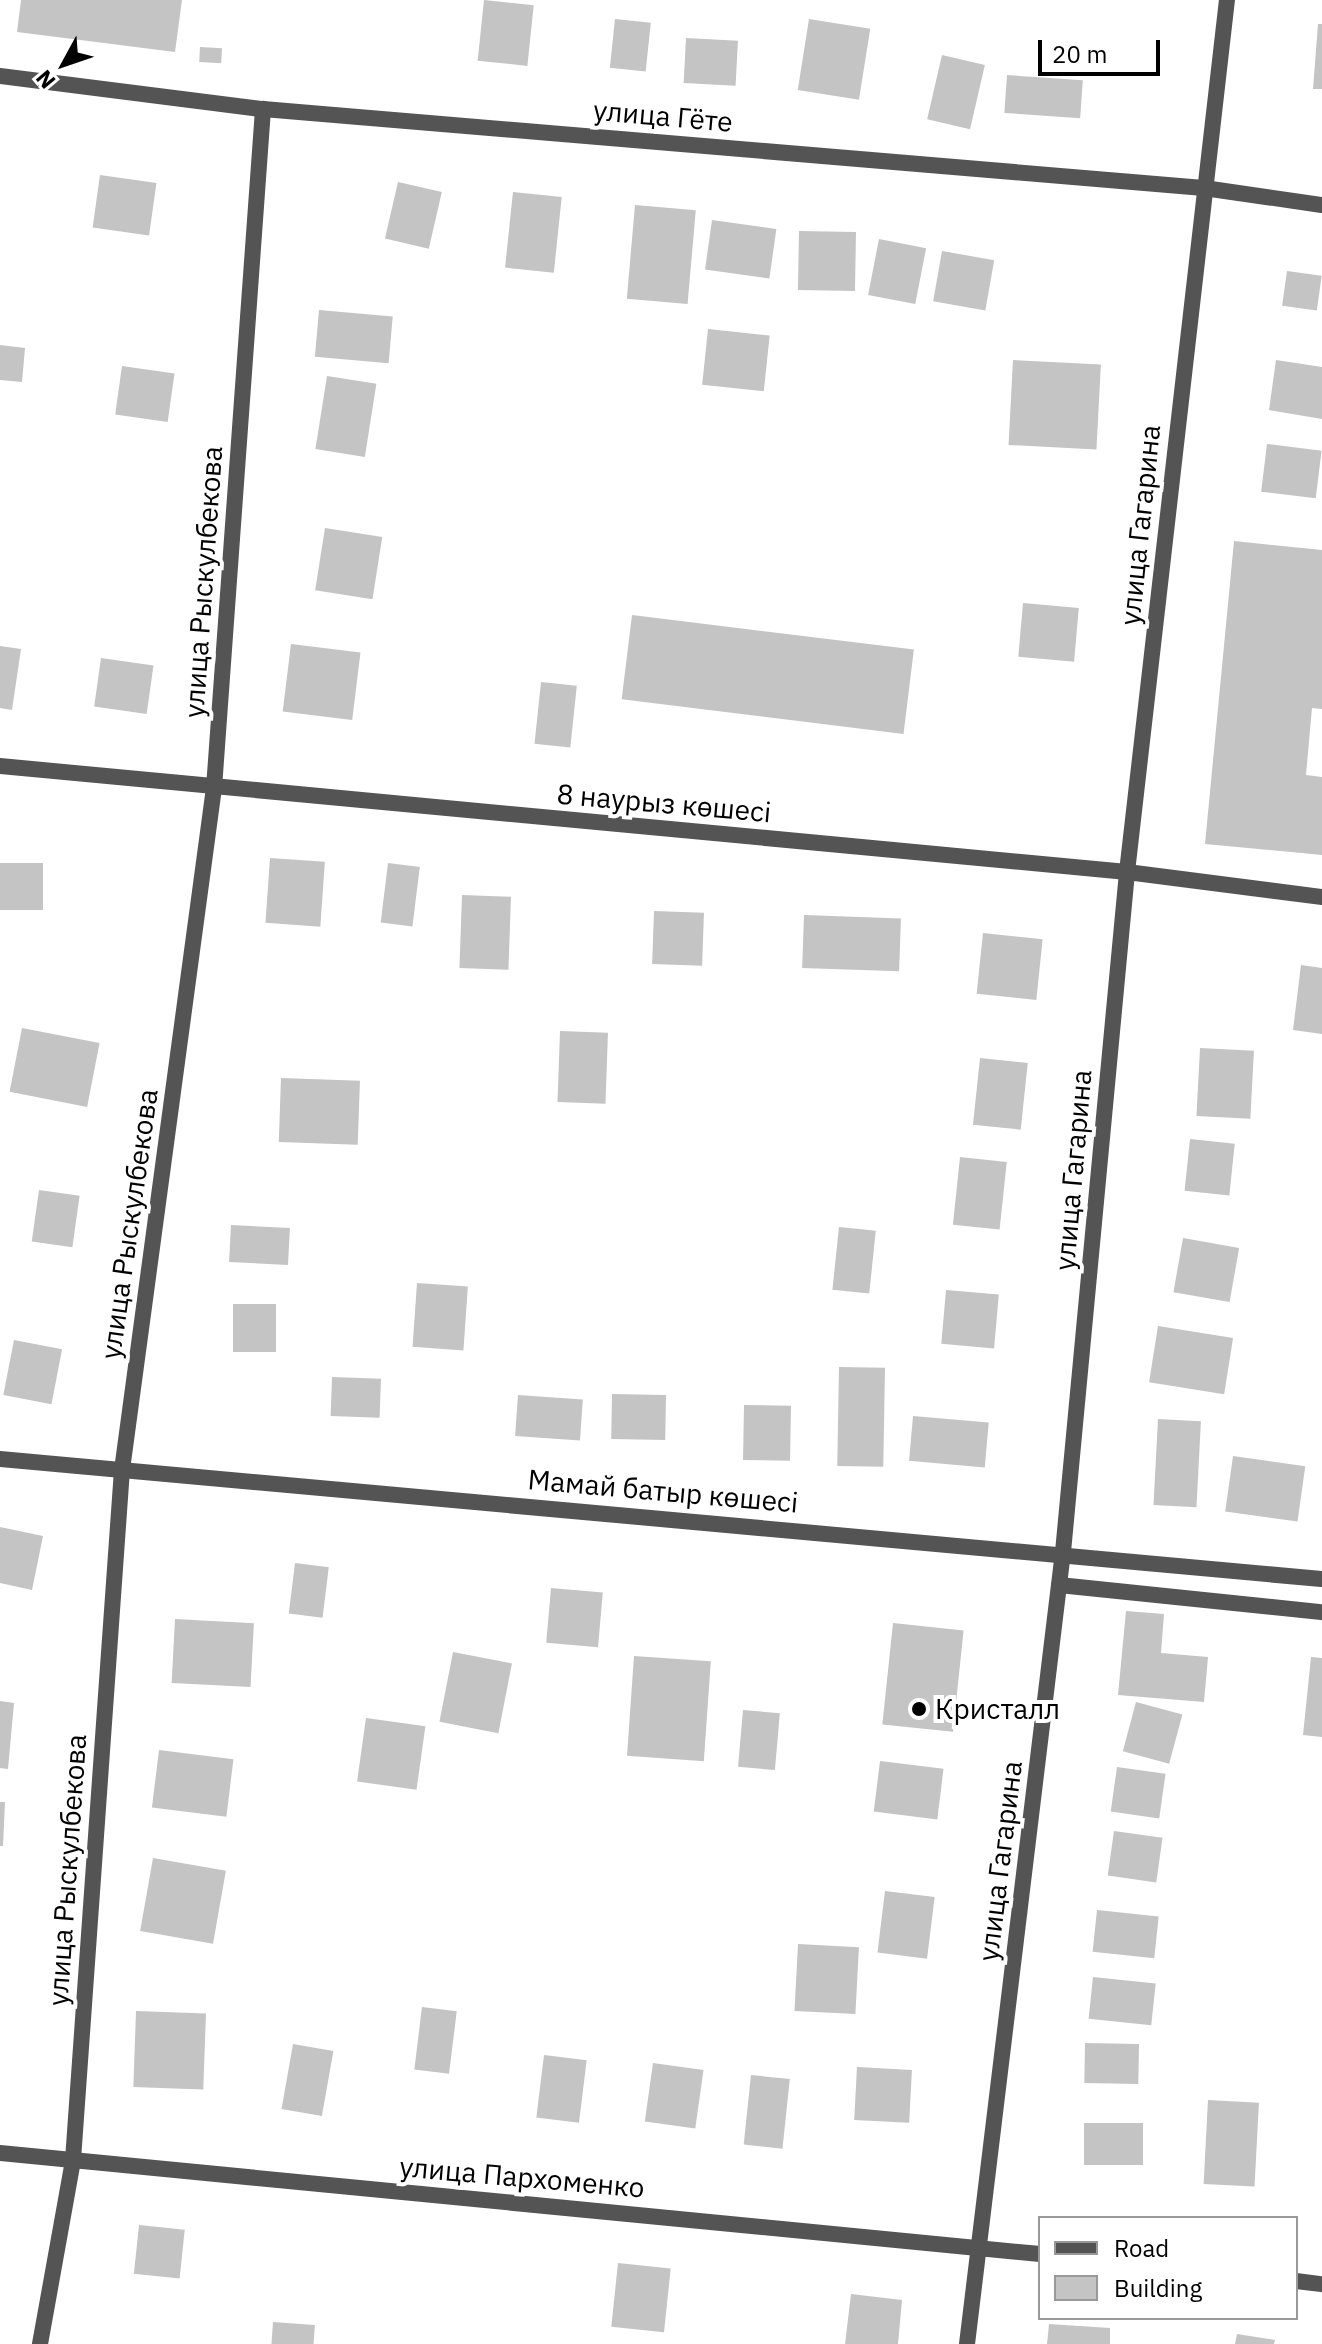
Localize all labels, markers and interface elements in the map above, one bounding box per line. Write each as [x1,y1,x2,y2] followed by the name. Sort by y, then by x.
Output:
[24,24,104,104] north arrow
[1042,24,1164,74] scale bar
[1052,38,1107,70] text: 20 m
[29,64,61,95] text: N
[592,93,734,139] street label: улица Гёте
[1113,423,1167,627] street label: улица Гагарина
[177,445,229,719] street label: улица Рыскулбекова
[555,777,773,829] street label: 8 наурыз көшесі
[1047,1068,1099,1272] street label: улица Гагарина
[93,1087,165,1361] street label: улица Рыскулбекова
[526,1462,800,1520] street label: Мамай батыр көшесі
[935,1692,1060,1726] place label: Кристалл
[910,1700,928,1718] marker: Кристалл
[41,1733,93,2007] street label: улица Рыскулбекова
[971,1759,1029,1963] street label: улица Гагарина
[398,2150,646,2204] street label: улица Пархоменко
[1038,2216,1298,2320] legend
[1114,2232,1169,2264] text: Road
[1114,2272,1202,2304] text: Building

